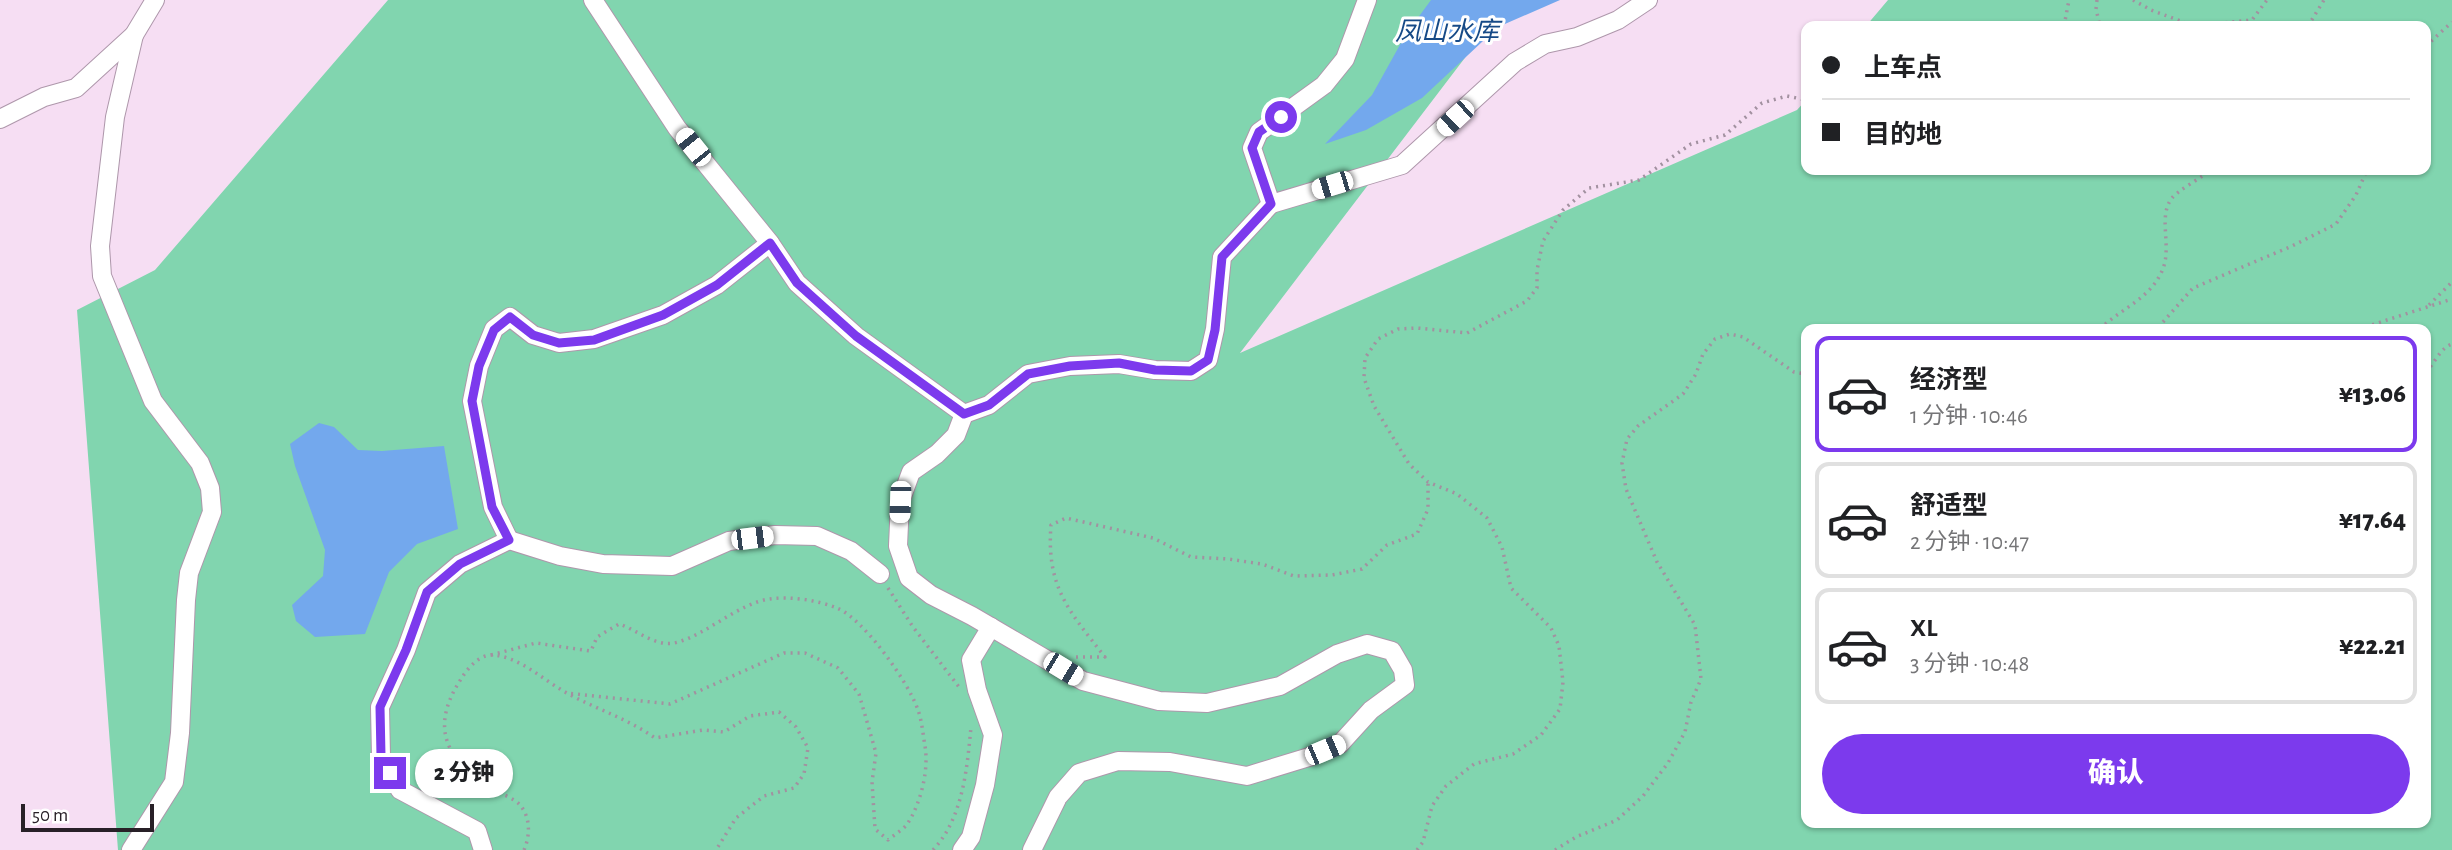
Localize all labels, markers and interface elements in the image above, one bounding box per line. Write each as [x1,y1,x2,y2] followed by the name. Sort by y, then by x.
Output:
[1395,18,1503,45] water label: 凤山水库
[1864,55,1942,81] text: 上车点
[1433,96,1478,140] car
[1265,101,1297,133] route start
[1864,122,1942,148] text: 目的地
[672,124,715,170] car
[1309,169,1356,201] car
[1826,363,1889,426] icon: car
[1910,367,1988,393] text: 经济型
[2339,381,2406,407] text: ¥13.06
[1910,405,2028,428] text: 1 分钟 · 10:46
[889,481,912,523] car
[1826,489,1889,552] icon: car
[1910,493,1988,519] text: 舒适型
[2339,507,2406,533] text: ¥17.64
[730,525,775,551] car
[1910,531,2029,554] text: 2 分钟 · 10:47
[1826,615,1889,678] icon: car
[1910,615,1937,641] text: XL
[2339,633,2406,659] text: ¥22.21
[1040,649,1087,689] car
[1910,653,2029,676] text: 3 分钟 · 10:48
[1302,732,1349,768] car
[1822,734,2410,814] button: 确认
[414,748,512,798] callout: 2 分钟
[374,757,406,789] route end
[434,762,494,785] text: 2 分钟
[21,801,154,833] scale bar
[32,806,68,825] text: 50 m

